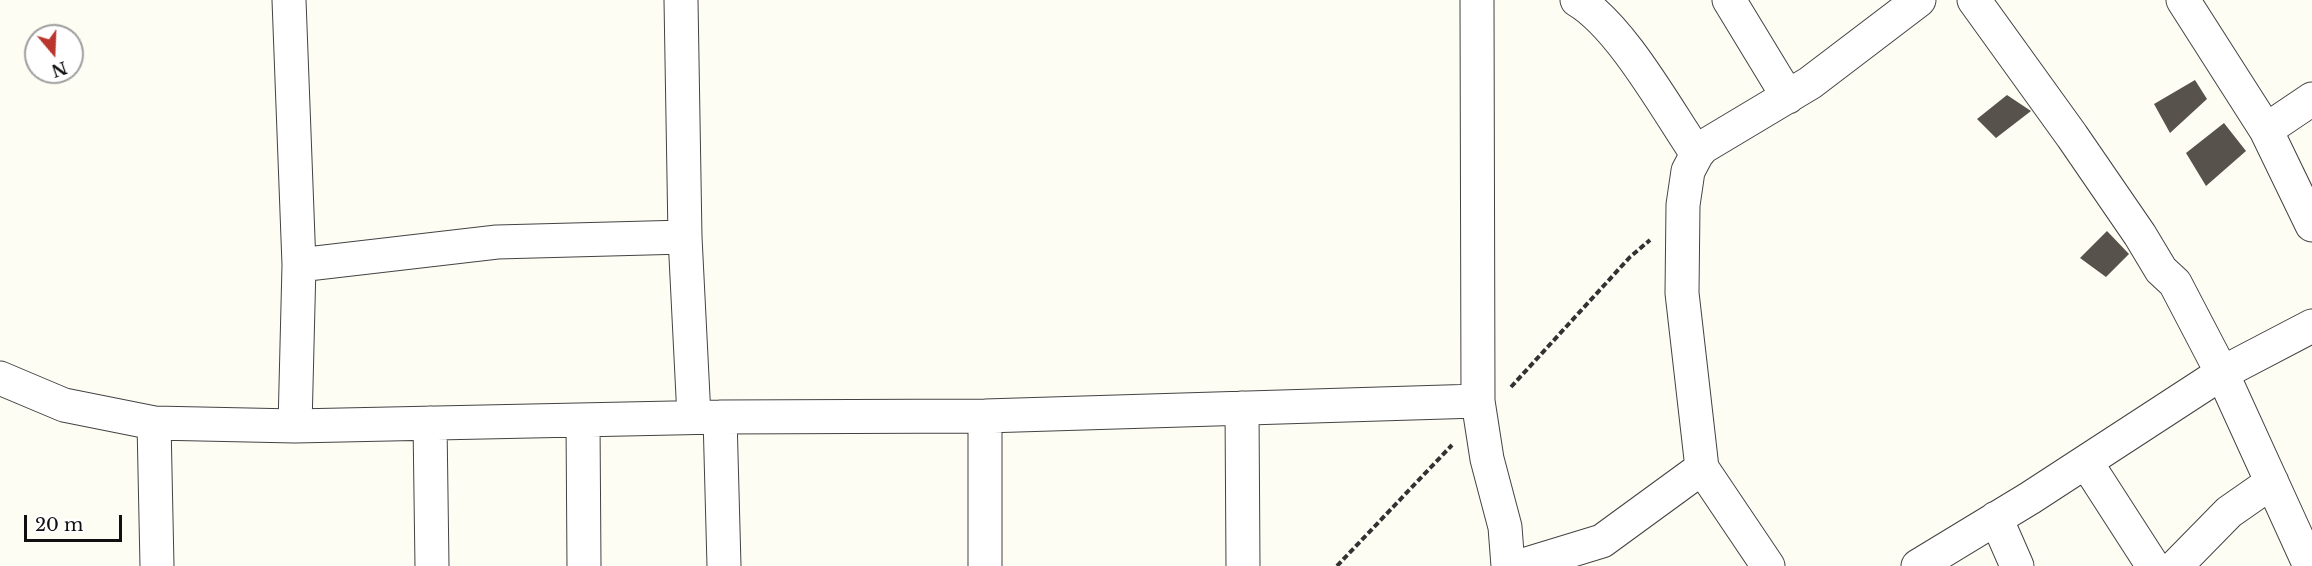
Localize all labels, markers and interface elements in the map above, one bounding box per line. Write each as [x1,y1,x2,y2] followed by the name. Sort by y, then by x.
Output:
[24,24,84,84] north arrow
[49,57,70,81] text: N
[27,503,124,541] scale bar
[35,514,83,536] text: 20 m

